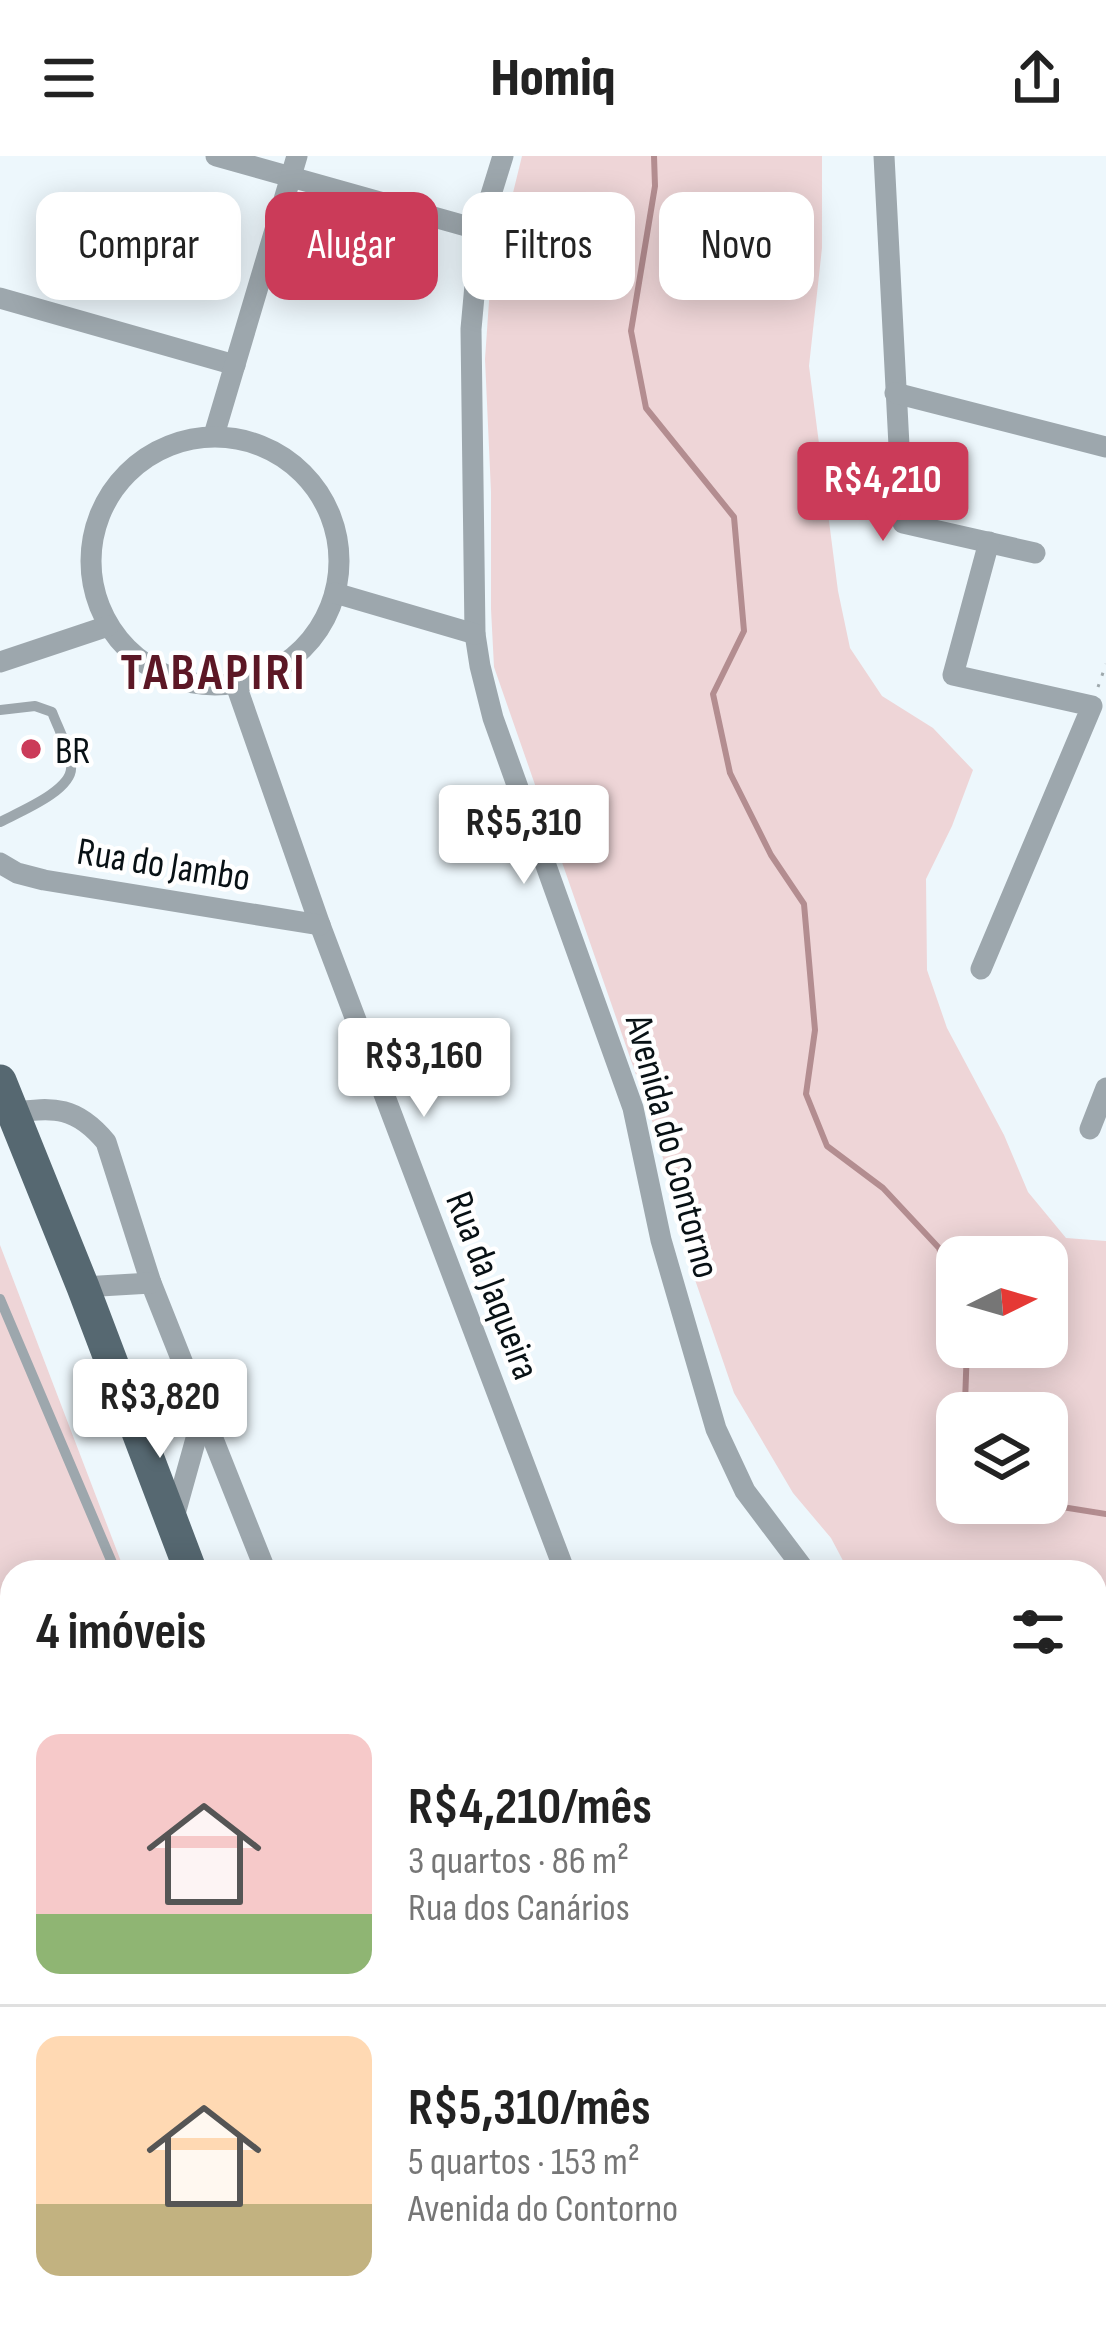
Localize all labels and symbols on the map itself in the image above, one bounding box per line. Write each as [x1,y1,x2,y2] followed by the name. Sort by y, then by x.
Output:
[772,442,994,544] pin: R$4,210
[120,643,308,704] district label: TABAPIRI
[55,728,90,775] place label: BR
[18,736,44,762] marker: BR
[413,785,635,887] pin: R$5,310
[74,829,254,902] street label: Rua do Jambo
[614,1009,729,1283] street label: Avenida do Contorno
[313,1018,535,1120] pin: R$3,160
[434,1185,549,1386] street label: Rua da Jaqueira
[936,1236,1068,1368] north arrow
[49,1359,271,1461] pin: R$3,820

